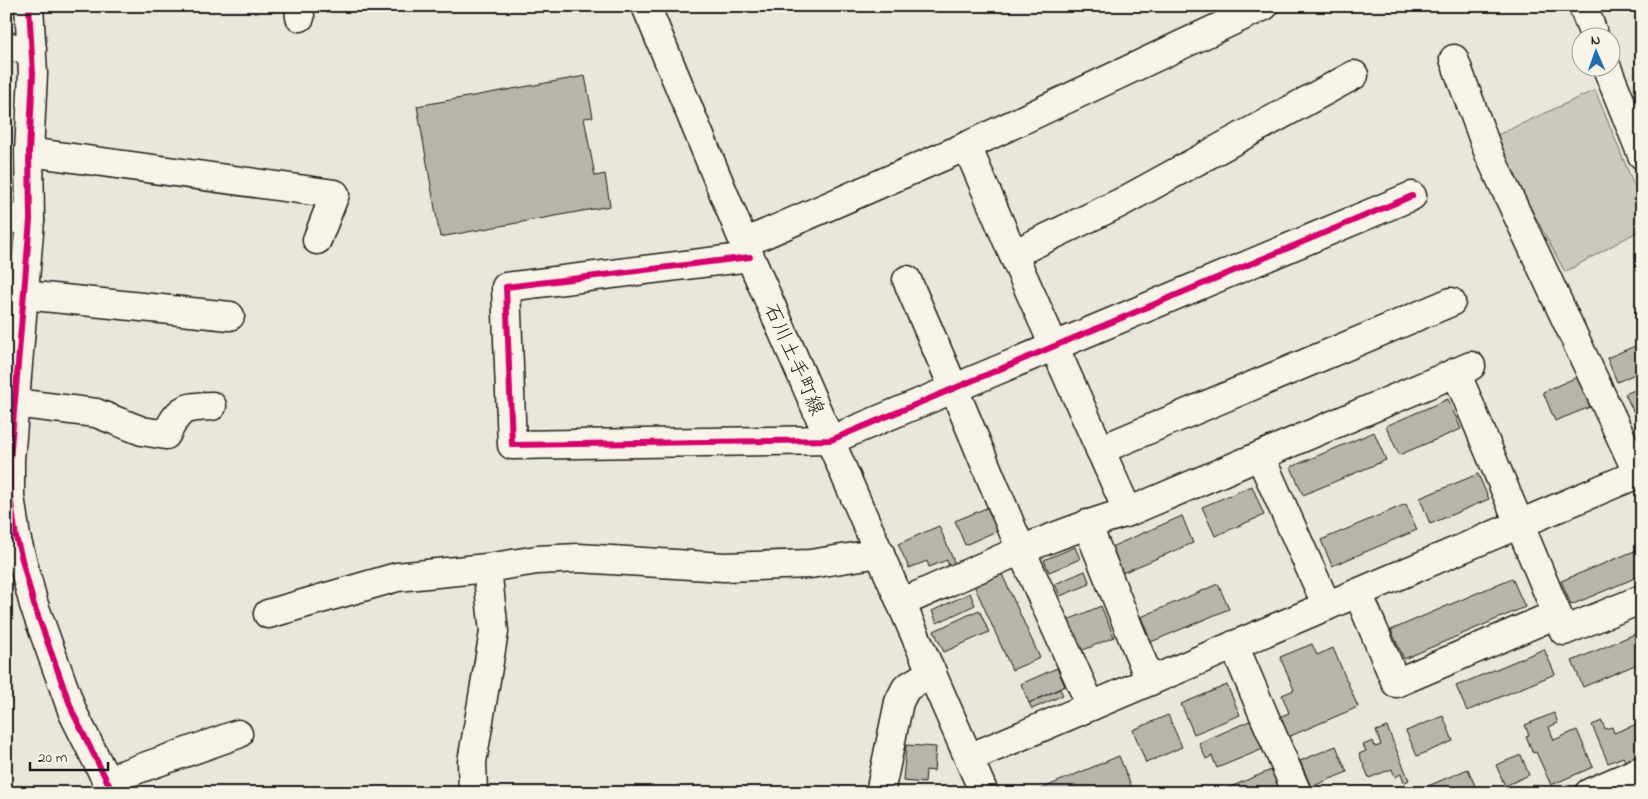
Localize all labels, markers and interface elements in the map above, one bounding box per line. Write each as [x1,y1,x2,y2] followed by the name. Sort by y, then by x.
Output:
[1570,28,1620,78] north arrow
[1591,30,1601,51] text: N
[755,299,830,421] street label: 石川土手町線
[30,739,108,771] scale bar
[38,747,68,769] text: 20 m

